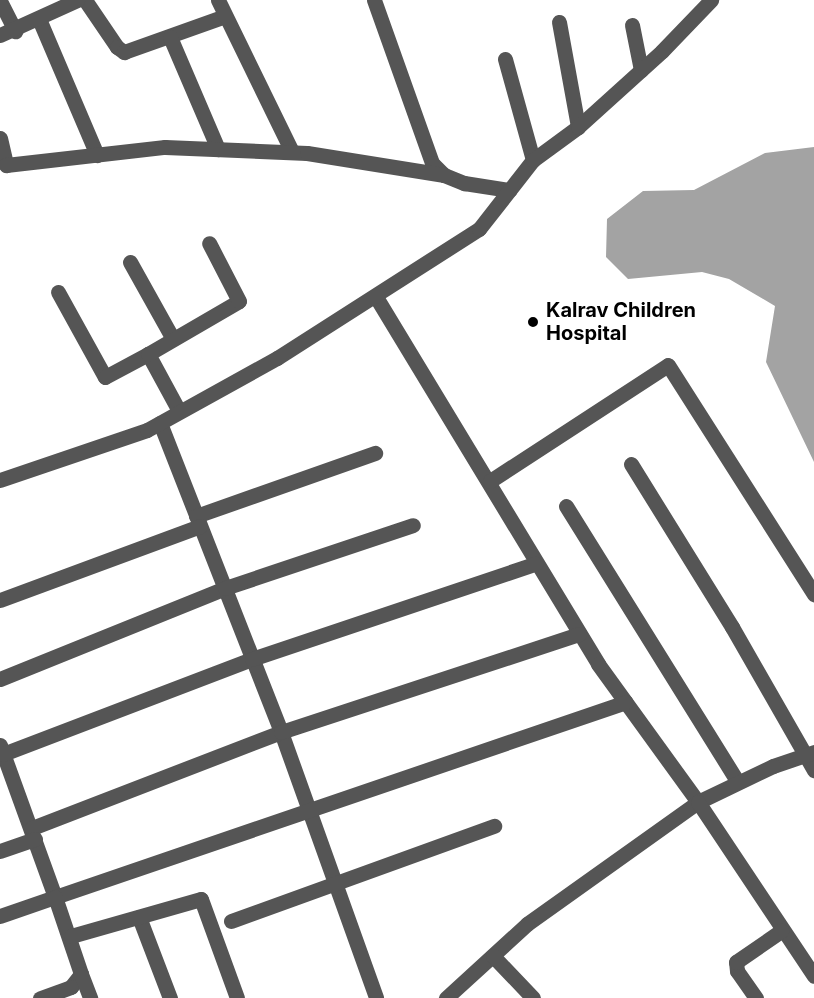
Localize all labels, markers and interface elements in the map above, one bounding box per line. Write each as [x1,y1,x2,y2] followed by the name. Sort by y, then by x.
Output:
[546,298,696,345] place label: Kalrav Children Hospital
[524,313,542,331] marker: Kalrav Children Hospital

